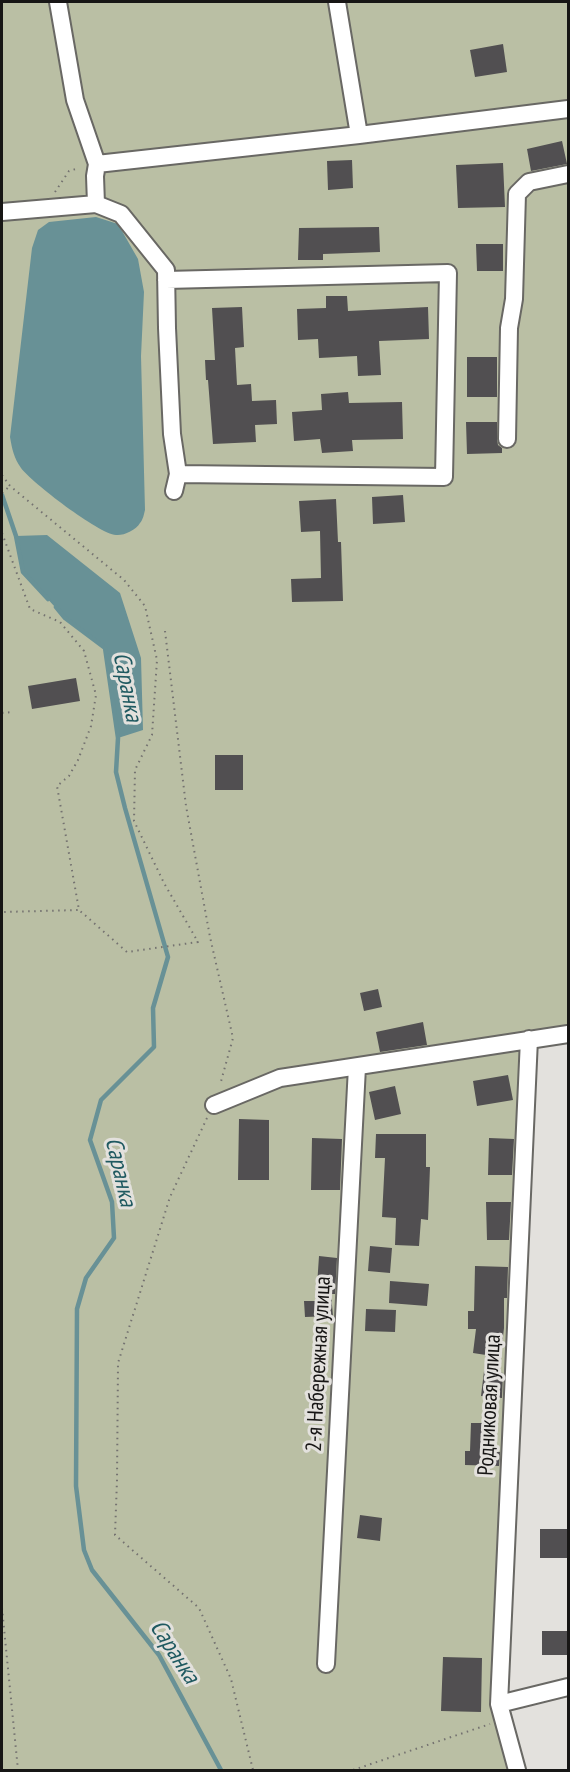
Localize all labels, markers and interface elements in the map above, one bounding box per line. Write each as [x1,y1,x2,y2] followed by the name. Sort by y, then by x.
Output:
[106,650,148,724] water label: Саранка
[98,1135,142,1209] water label: Саранка
[301,1276,337,1452] street label: 2-я Набережная улица
[473,1334,507,1476] street label: Родниковая улица
[143,1615,205,1689] water label: Саранка

